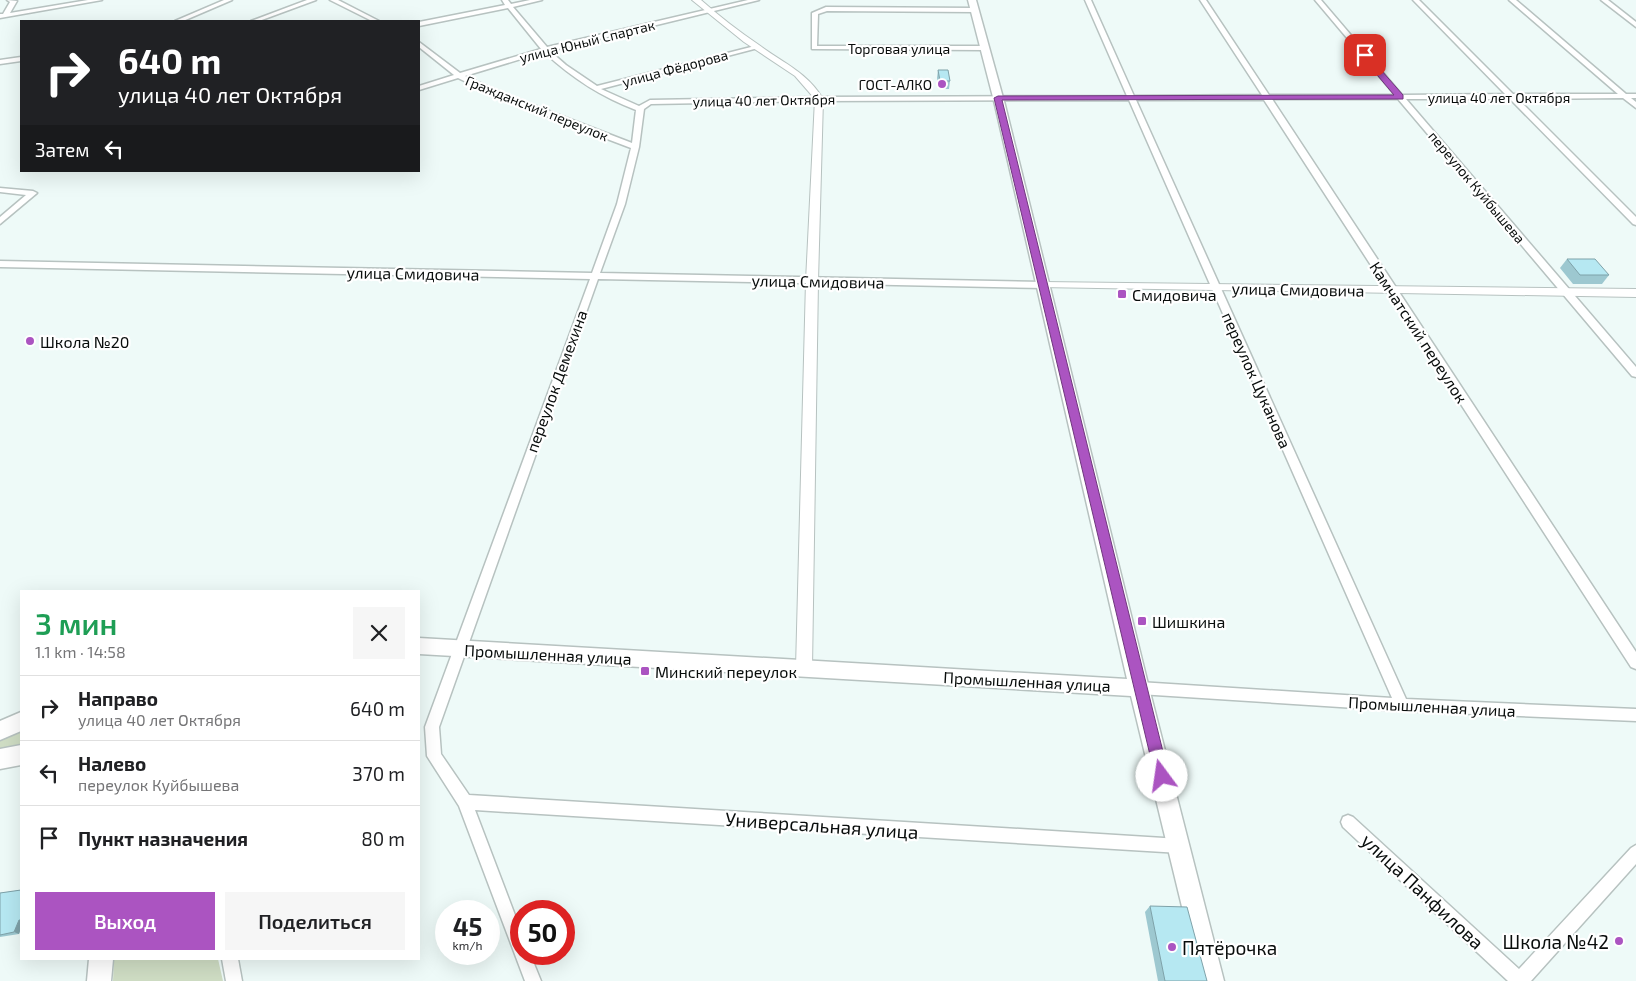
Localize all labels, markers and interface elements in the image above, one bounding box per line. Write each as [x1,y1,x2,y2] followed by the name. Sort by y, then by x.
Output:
[518,16,657,66] street label: улица Юный Спартак
[1344,34,1386,76] pin
[118,39,221,81] text: 640 m
[35,40,100,105] icon: right
[848,40,950,57] street label: Торговая улица
[1351,41,1379,69] icon: arrive
[620,46,730,90] street label: улица Фёдорова
[463,72,611,145] street label: Гражданский переулок
[859,76,932,93] place label: ГОСТ-АЛКО
[936,78,948,90] marker: ГОСТ-АЛКО
[118,81,342,107] text: улица 40 лет Октября
[1428,89,1570,106] street label: улица 40 лет Октября
[693,90,835,110] street label: улица 40 лет Октября
[1425,128,1529,246] street label: переулок Куйбышева
[100,135,128,163] icon: left
[35,138,90,161] text: Затем
[1365,258,1472,407] street label: Камчатский переулок
[346,262,480,285] street label: улица Смидовича
[751,270,885,293] street label: улица Смидовича
[1231,278,1365,301] street label: улица Смидовича
[1132,285,1217,304] place label: Смидовича
[1116,288,1128,300] marker: Смидовича
[521,307,592,455] street label: переулок Демехина
[1218,309,1296,451] street label: переулок Цуканова
[40,332,130,351] place label: Школа №20
[24,335,36,347] marker: Школа №20
[35,605,117,641] text: 3 мин
[353,607,405,659] button: close
[1152,612,1225,631] place label: Шишкина
[1136,615,1148,627] marker: Шишкина
[464,640,632,669] street label: Промышленная улица
[35,642,126,661] text: 1.1 km · 14:58
[655,662,797,682] place label: Минский переулок
[639,665,651,677] marker: Минский переулок
[943,667,1111,696] street label: Промышленная улица
[78,687,158,710] text: Направо
[1348,692,1516,721] street label: Промышленная улица
[35,694,63,722] icon: right
[350,697,405,720] text: 640 m
[78,710,241,729] text: улица 40 лет Октября
[1135,749,1187,801] position arrow
[78,752,146,775] text: Налево
[35,759,63,787] icon: left
[352,762,405,785] text: 370 m
[78,775,239,794] text: переулок Куйбышева
[725,807,919,844] street label: Универсальная улица
[35,824,63,852] icon: arrive
[78,827,248,850] text: Пункт назначения
[361,827,405,850] text: 80 m
[1356,828,1489,954] street label: улица Панфилова
[35,892,215,950] button: Выход
[225,892,405,950] button: Поделиться
[510,900,575,965] speed limit sign: 50
[453,911,482,941] text: 45
[1502,930,1609,953] place label: Школа №42
[1613,935,1625,947] marker: Школа №42
[1182,936,1277,959] place label: Пятёрочка
[453,938,482,952] text: km/h
[1166,941,1178,953] marker: Пятёрочка

